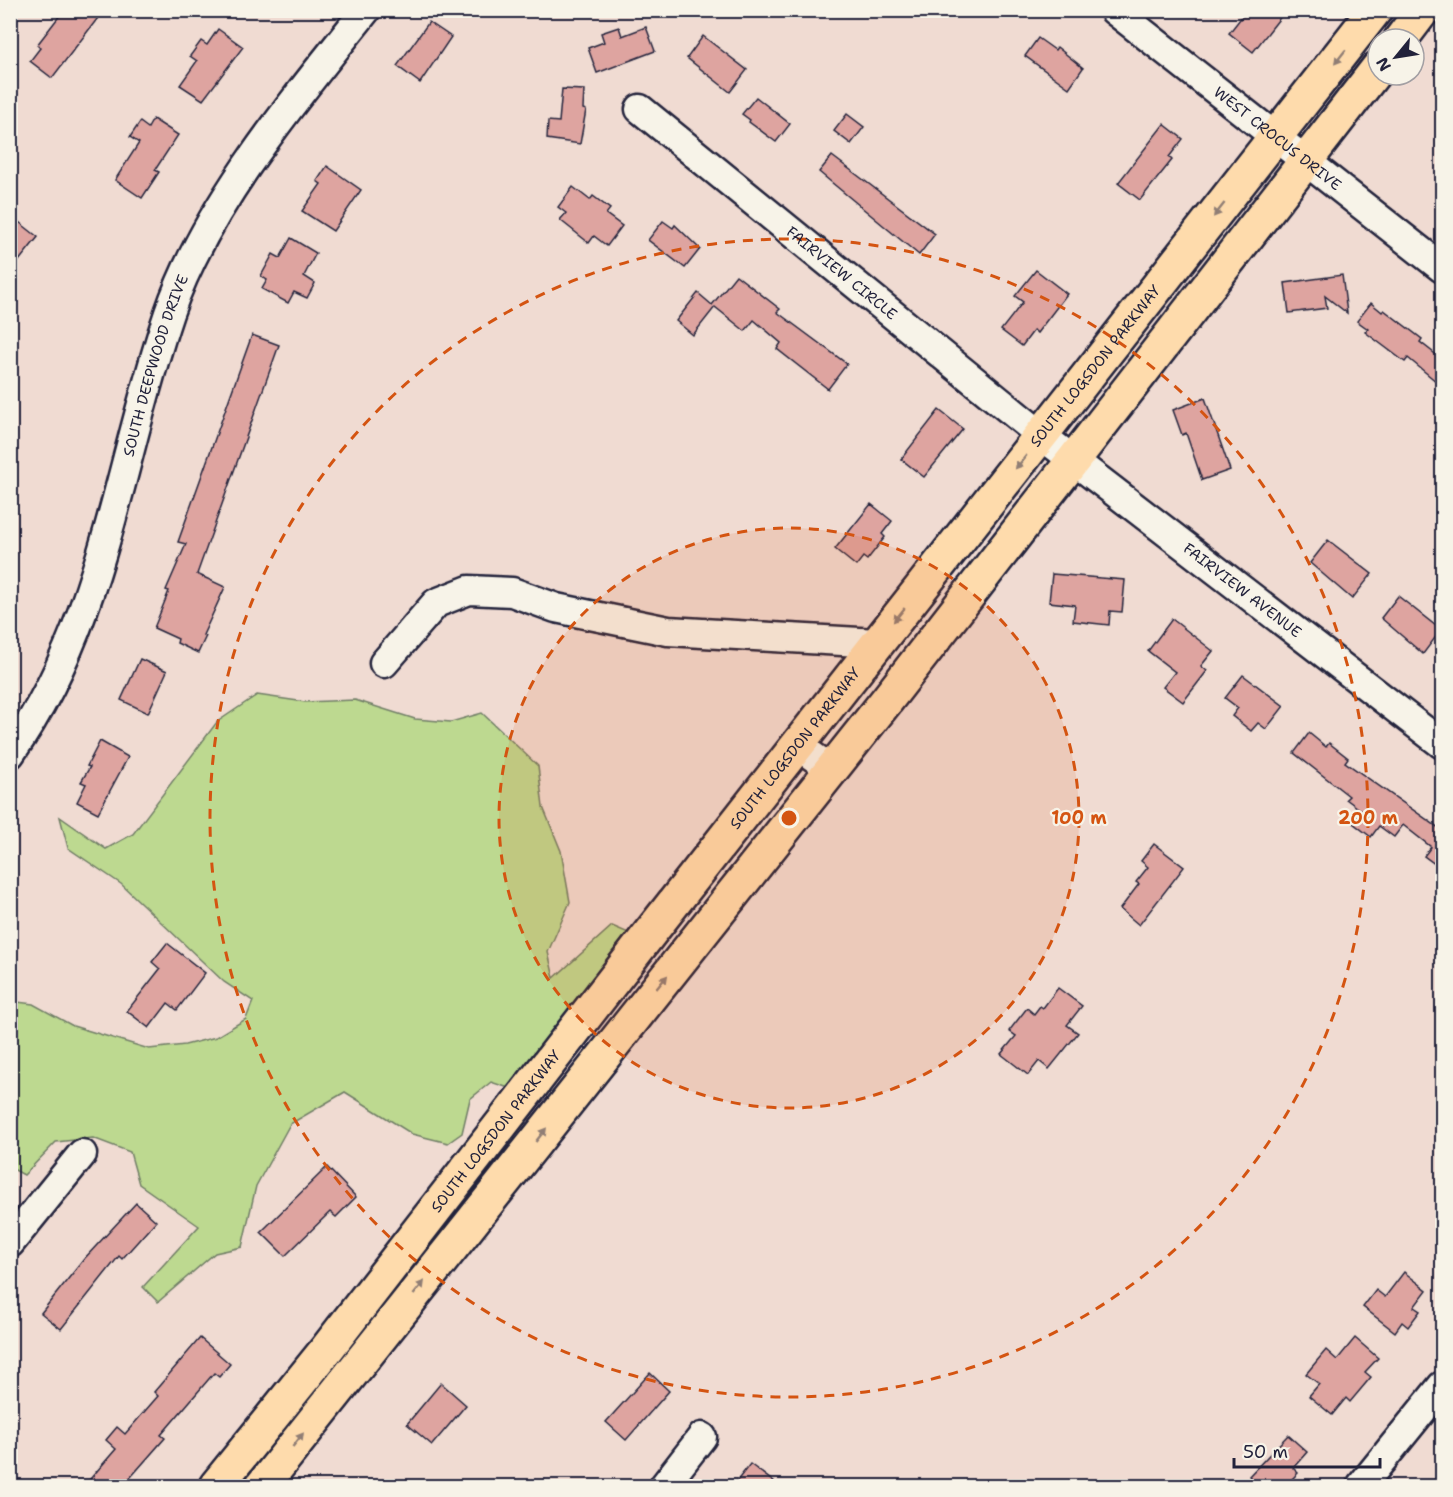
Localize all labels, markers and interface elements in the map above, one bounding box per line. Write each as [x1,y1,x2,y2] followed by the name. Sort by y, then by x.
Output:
[1366,27,1426,87] north arrow
[1334,49,1346,64] one-way arrow
[1371,54,1396,75] text: N
[1210,82,1345,195] street label: WEST CROCUS DRIVE
[1214,203,1226,218] one-way arrow
[782,222,901,324] street label: FAIRVIEW CIRCLE
[118,271,193,459] street label: SOUTH DEEPWOOD DRIVE
[1025,281,1165,451] street label: SOUTH LOGSDON PARKWAY
[1015,455,1027,470] one-way arrow
[1179,538,1305,642] street label: FAIRVIEW AVENUE
[893,607,906,623] one-way arrow
[725,663,865,833] street label: SOUTH LOGSDON PARKWAY
[1051,806,1107,830] text: 100 m
[1338,806,1399,830] text: 200 m
[779,808,799,828] centre of rings
[655,974,668,990] one-way arrow
[426,1046,566,1217] street label: SOUTH LOGSDON PARKWAY
[535,1127,547,1143] one-way arrow
[413,1280,425,1295] one-way arrow
[1234,1431,1380,1469] scale bar
[292,1433,304,1448] one-way arrow
[1243,1440,1288,1464] text: 50 m

